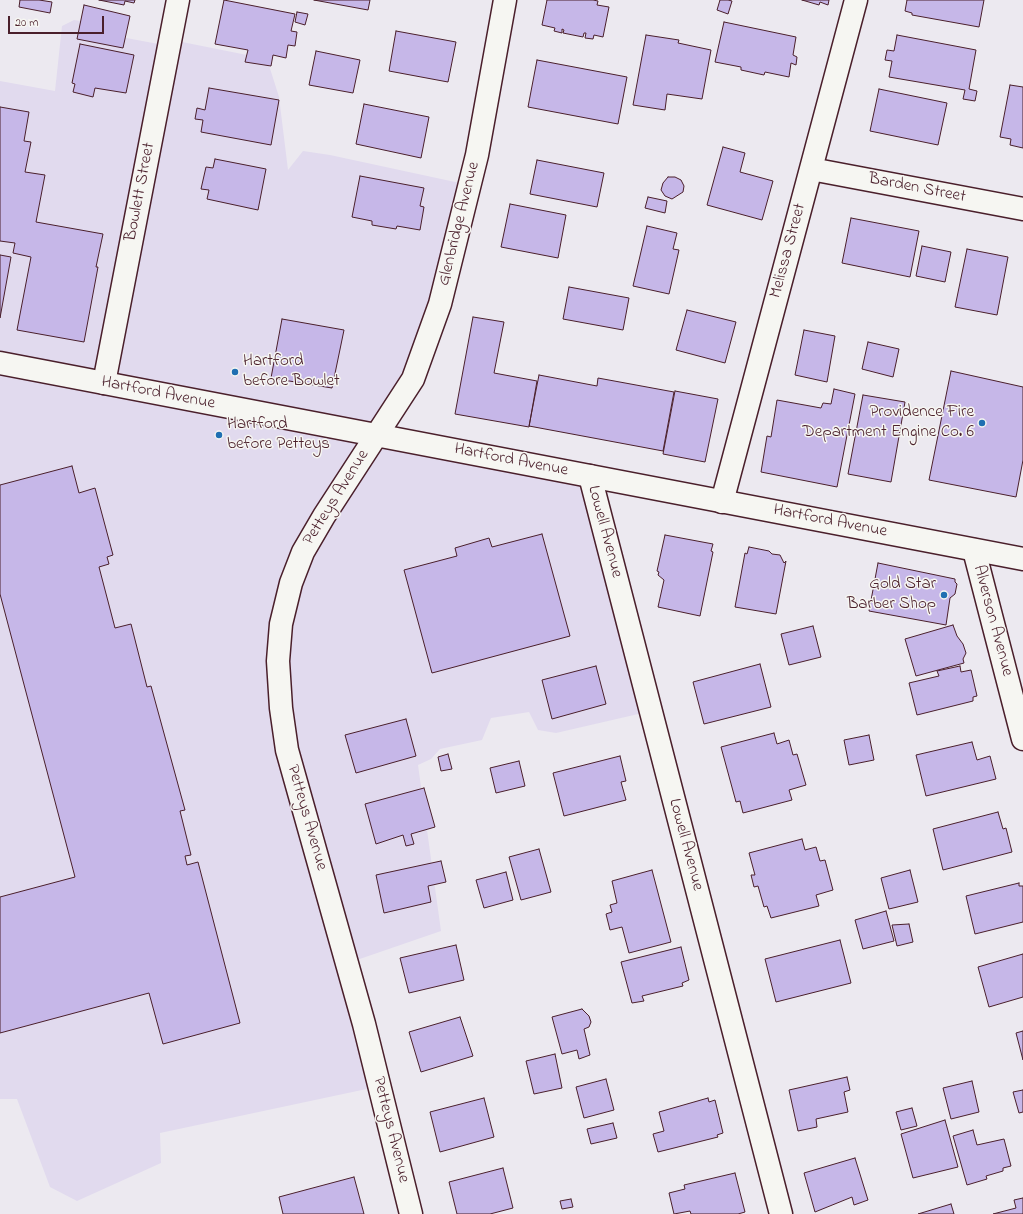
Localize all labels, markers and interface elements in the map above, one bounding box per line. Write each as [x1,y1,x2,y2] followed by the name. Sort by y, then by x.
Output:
[10,8,106,34] scale bar
[15,14,38,32] text: 20 m
[121,141,161,243] street label: Bowlett Street
[435,160,485,288] street label: Glenbridge Avenue
[867,170,967,208] street label: Barden Street
[767,201,811,301] street label: Melissa Street
[243,352,340,392] place label: Hartford before Bowlet
[230,367,240,377] marker: Hartford before Bowlet
[99,373,217,415] street label: Hartford Avenue
[802,403,974,443] place label: Providence Fire Department Engine Co. 6
[227,415,330,455] place label: Hartford before Petteys
[977,418,987,428] marker: Providence Fire Department Engine Co. 6
[214,430,224,440] marker: Hartford before Petteys
[452,440,570,482] street label: Hartford Avenue
[300,447,374,549] street label: Petteys Avenue
[582,484,626,580] street label: Lowell Avenue
[771,501,889,543] street label: Hartford Avenue
[967,563,1017,679] street label: Alverson Avenue
[847,575,936,615] place label: Gold Star Barber Shop
[939,590,949,600] marker: Gold Star Barber Shop
[281,763,331,873] street label: Petteys Avenue
[663,797,707,893] street label: Lowell Avenue
[367,1075,413,1185] street label: Petteys Avenue

